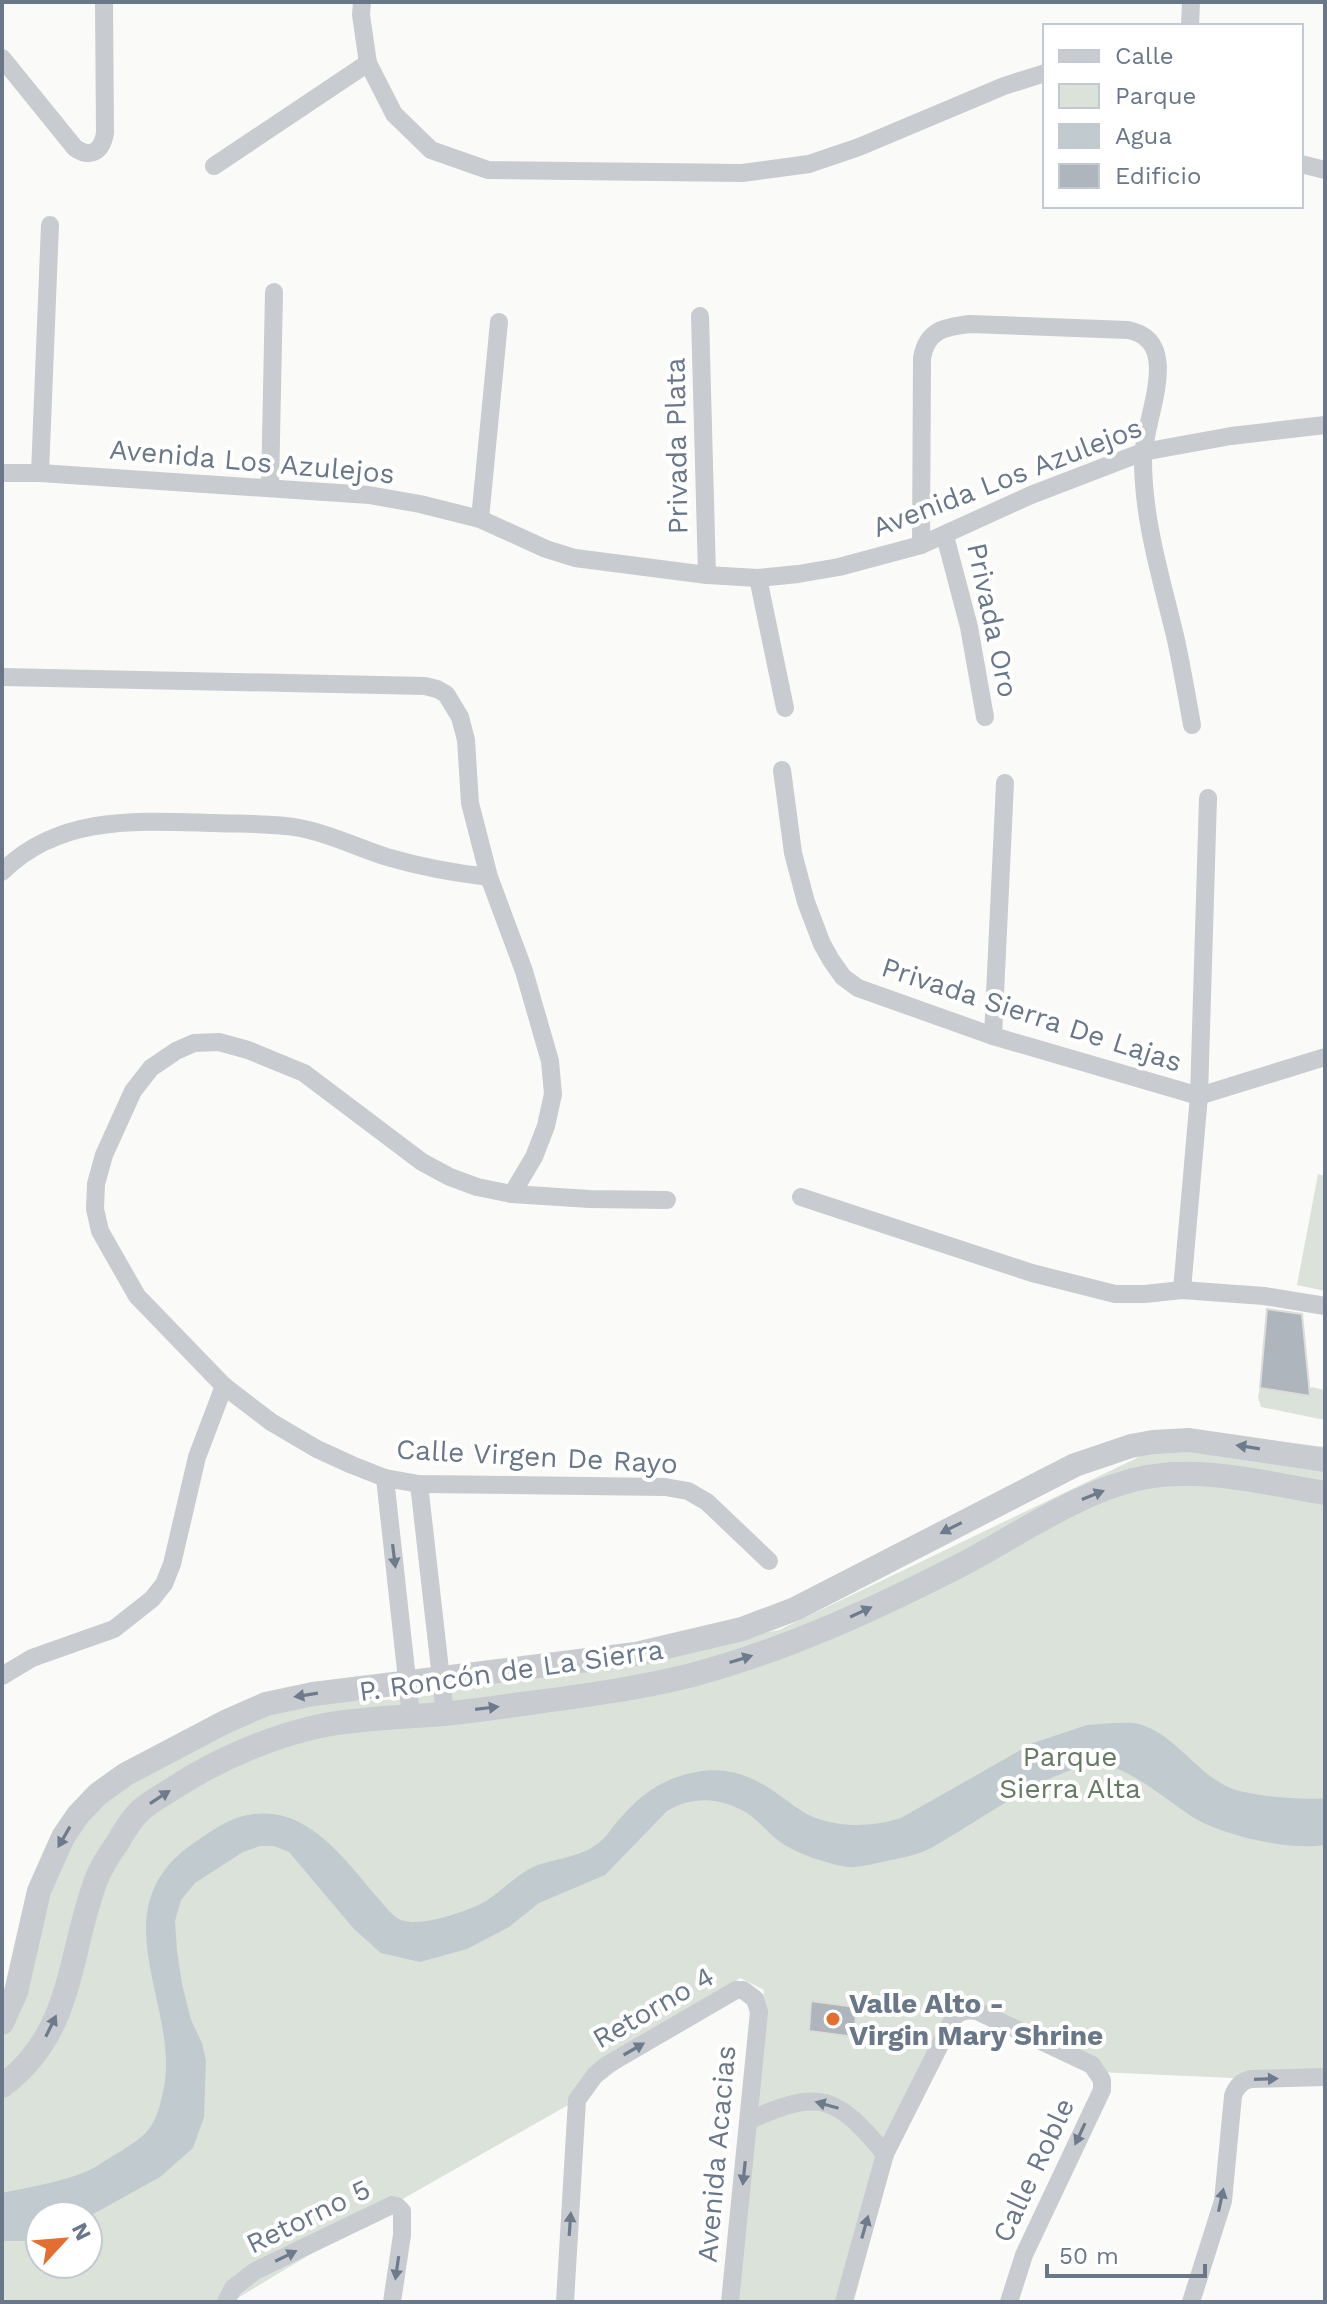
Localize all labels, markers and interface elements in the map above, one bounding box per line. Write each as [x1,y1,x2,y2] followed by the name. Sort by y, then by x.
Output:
[1043,24,1303,208] legend
[1115,42,1174,70] text: Calle
[1115,82,1196,110] text: Parque
[1115,122,1172,150] text: Agua
[1115,162,1201,190] text: Edificio
[658,357,695,535] street label: Privada Plata
[868,411,1147,544] street label: Avenida Los Azulejos
[108,433,396,490] street label: Avenida Los Azulejos
[960,540,1025,700] street label: Privada Oro
[878,950,1186,1079] street label: Privada Sierra De Lajas
[395,1433,679,1480] street label: Calle Virgen De Rayo
[1235,1441,1260,1453] one-way arrow
[1081,1489,1105,1502] one-way arrow
[940,1522,963,1535] one-way arrow
[388,1544,401,1569] one-way arrow
[850,1605,873,1619] one-way arrow
[357,1633,665,1708] street label: P. Roncón de La Sierra
[730,1653,754,1665] one-way arrow
[294,1690,319,1702] one-way arrow
[475,1701,500,1714] one-way arrow
[999,1740,1141,1805] park label: Parque Sierra Alta
[149,1790,170,1805] one-way arrow
[57,1826,71,1848] one-way arrow
[587,1959,720,2055] street label: Retorno 4
[849,1987,1103,2052] place label: Valle Alto - Virgin Mary Shrine
[824,2010,842,2028] marker: Valle Alto - Virgin Mary Shrine
[44,2015,58,2038] one-way arrow
[623,2042,646,2056] one-way arrow
[691,2044,742,2264] street label: Avenida Acacias
[1254,2072,1279,2085] one-way arrow
[986,2093,1081,2247] street label: Calle Roble
[815,2098,840,2110] one-way arrow
[1073,2122,1086,2146] one-way arrow
[737,2161,750,2186] one-way arrow
[241,2172,376,2261] street label: Retorno 5
[1215,2188,1228,2213] one-way arrow
[24,2200,104,2280] north arrow
[564,2211,577,2236] one-way arrow
[859,2214,872,2238] one-way arrow
[67,2219,96,2244] text: N
[1047,2228,1205,2278] scale bar
[1059,2242,1119,2270] text: 50 m
[275,2249,298,2263] one-way arrow
[390,2256,403,2281] one-way arrow

